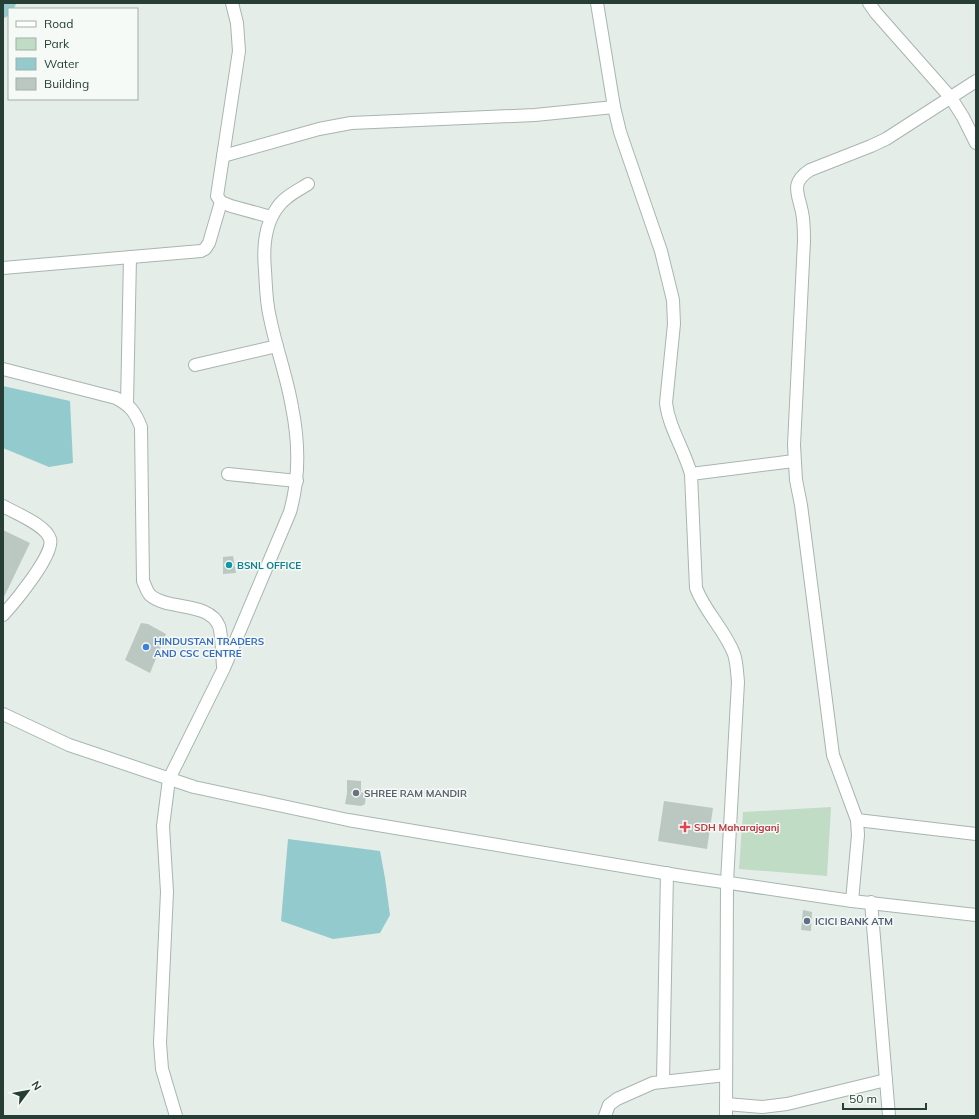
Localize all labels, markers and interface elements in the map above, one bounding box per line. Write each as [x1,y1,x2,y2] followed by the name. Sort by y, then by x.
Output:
[8,8,138,100] legend
[44,16,73,31] text: Road
[44,36,70,51] text: Park
[44,56,80,71] text: Water
[44,76,89,91] text: Building
[237,559,301,572] place label: BSNL OFFICE
[224,560,234,570] marker: BSNL OFFICE
[154,635,265,660] place label: HINDUSTAN TRADERS AND CSC CENTRE
[141,642,151,652] marker: HINDUSTAN TRADERS AND CSC CENTRE
[364,787,467,800] place label: SHREE RAM MANDIR
[351,788,361,798] marker: SHREE RAM MANDIR
[679,821,691,833] marker: SDH Maharajganj
[694,821,780,834] place label: SDH Maharajganj
[815,915,893,928] place label: ICICI BANK ATM
[802,916,812,926] marker: ICICI BANK ATM
[8,1071,48,1111] north arrow
[28,1078,45,1093] text: N
[843,1085,926,1111] scale bar
[849,1091,877,1106] text: 50 m

